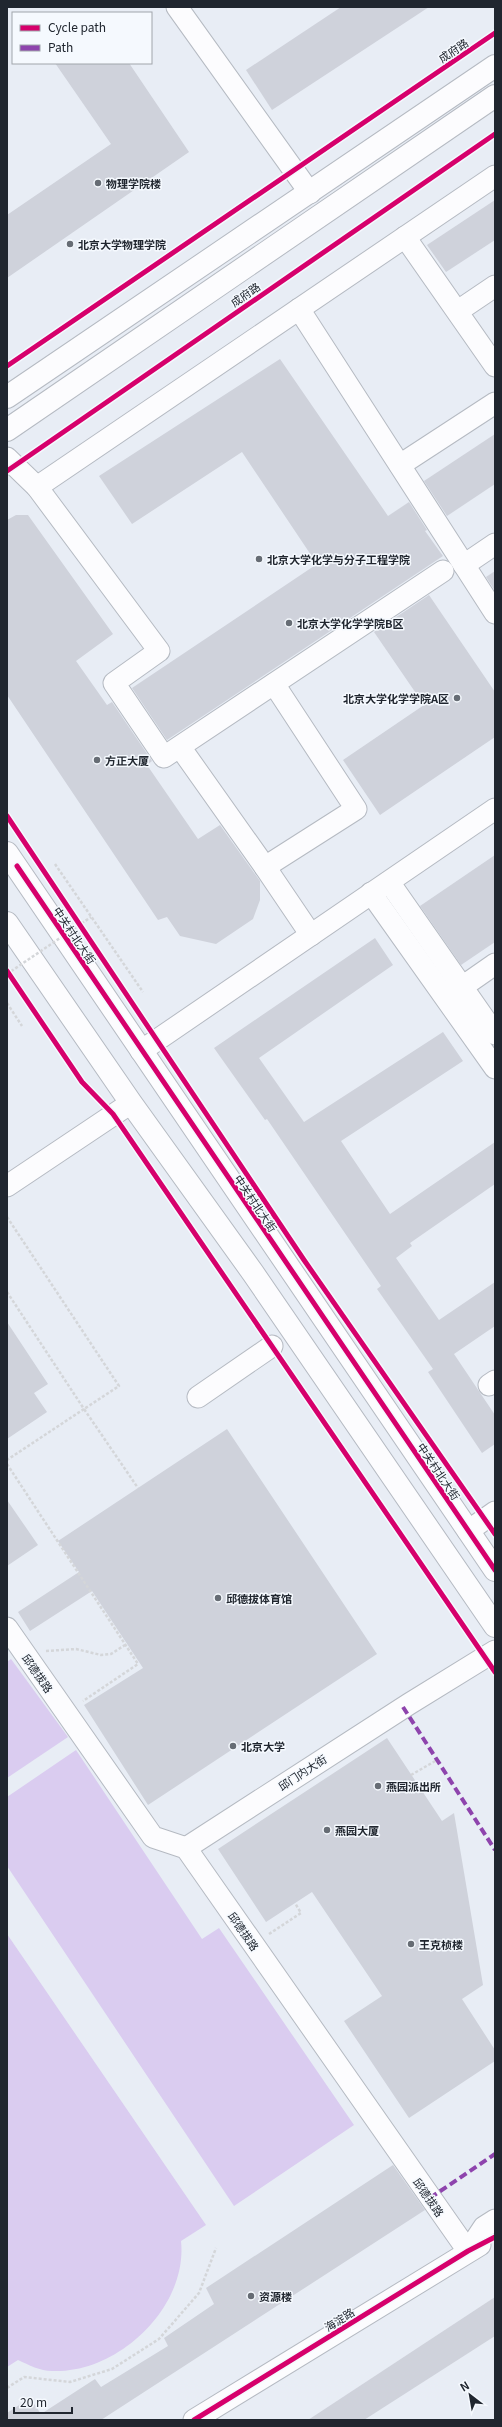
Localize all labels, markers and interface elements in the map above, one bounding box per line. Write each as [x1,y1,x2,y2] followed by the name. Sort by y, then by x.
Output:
[12,12,152,64] legend
[48,18,106,35] text: Cycle path
[435,34,471,66] street label: 成府路
[48,38,73,55] text: Path
[106,175,161,191] place label: 物理学院楼
[93,178,103,188] marker: 物理学院楼
[78,236,166,252] place label: 北京大学物理学院
[65,239,75,249] marker: 北京大学物理学院
[227,278,263,310] street label: 成府路
[267,551,410,567] place label: 北京大学化学与分子工程学院
[254,554,264,564] marker: 北京大学化学与分子工程学院
[297,615,404,631] place label: 北京大学化学学院B区
[284,618,294,628] marker: 北京大学化学学院B区
[343,690,449,706] place label: 北京大学化学学院A区
[452,693,462,703] marker: 北京大学化学学院A区
[105,752,149,768] place label: 方正大厦
[92,755,102,765] marker: 方正大厦
[50,903,100,967] street label: 中关村北大街
[231,1171,281,1235] street label: 中关村北大街
[414,1439,464,1503] street label: 中关村北大街
[226,1590,292,1606] place label: 邱德拔体育馆
[213,1593,223,1603] marker: 邱德拔体育馆
[19,1650,57,1696] street label: 邱德拔路
[241,1738,285,1754] place label: 北京大学
[228,1741,238,1751] marker: 北京大学
[275,1750,329,1794] street label: 邱门内大街
[386,1778,441,1794] place label: 燕园派出所
[373,1781,383,1791] marker: 燕园派出所
[335,1822,379,1838] place label: 燕园大厦
[322,1825,332,1835] marker: 燕园大厦
[225,1908,263,1954] street label: 邱德拔路
[419,1936,463,1952] place label: 王克桢楼
[406,1939,416,1949] marker: 王克桢楼
[410,2174,448,2220] street label: 邱德拔路
[259,2288,292,2304] place label: 资源楼
[246,2291,256,2301] marker: 资源楼
[321,2303,357,2335] street label: 海淀路
[450,2375,490,2415] north arrow
[457,2377,472,2395] text: N
[14,2389,72,2415] scale bar
[20,2393,47,2410] text: 20 m

